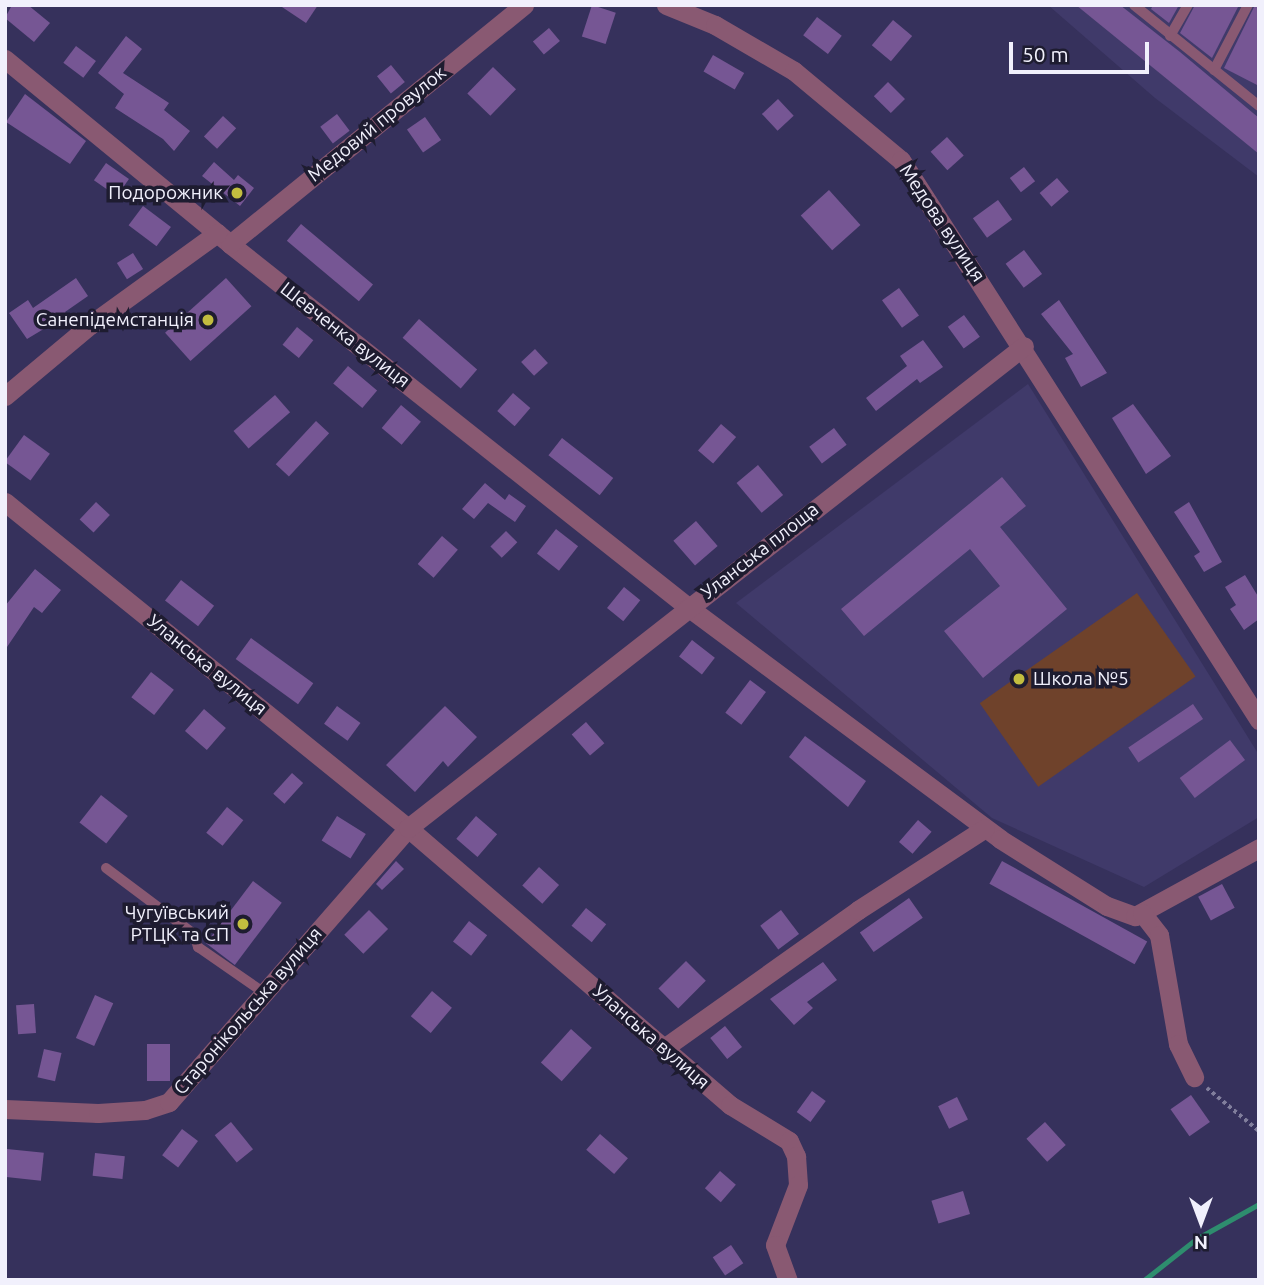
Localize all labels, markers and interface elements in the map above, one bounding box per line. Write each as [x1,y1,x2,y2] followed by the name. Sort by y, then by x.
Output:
[1012,28,1152,72] scale bar
[1022,42,1069,66] text: 50 m
[303,61,451,187] street label: Медовий провулок
[894,160,990,286] street label: Медова вулиця
[108,182,223,204] place label: Подорожник
[229,185,245,201] marker: Подорожник
[276,277,414,393] street label: Шевченка вулиця
[36,309,194,331] place label: Санепідемстанція
[200,312,216,328] marker: Санепідемстанція
[697,498,823,604] street label: Уланська площа
[143,610,271,720] street label: Уланська вулиця
[1033,668,1129,690] place label: Школа №5
[1011,671,1027,687] marker: Школа №5
[125,902,229,946] place label: Чугуївський РТЦК та СП
[235,916,251,932] marker: Чугуївський РТЦК та СП
[169,923,327,1099] street label: Старонікольська вулиця
[588,980,714,1094] street label: Уланська вулиця
[1166,1187,1236,1257] north arrow
[1194,1232,1208,1254] text: N

